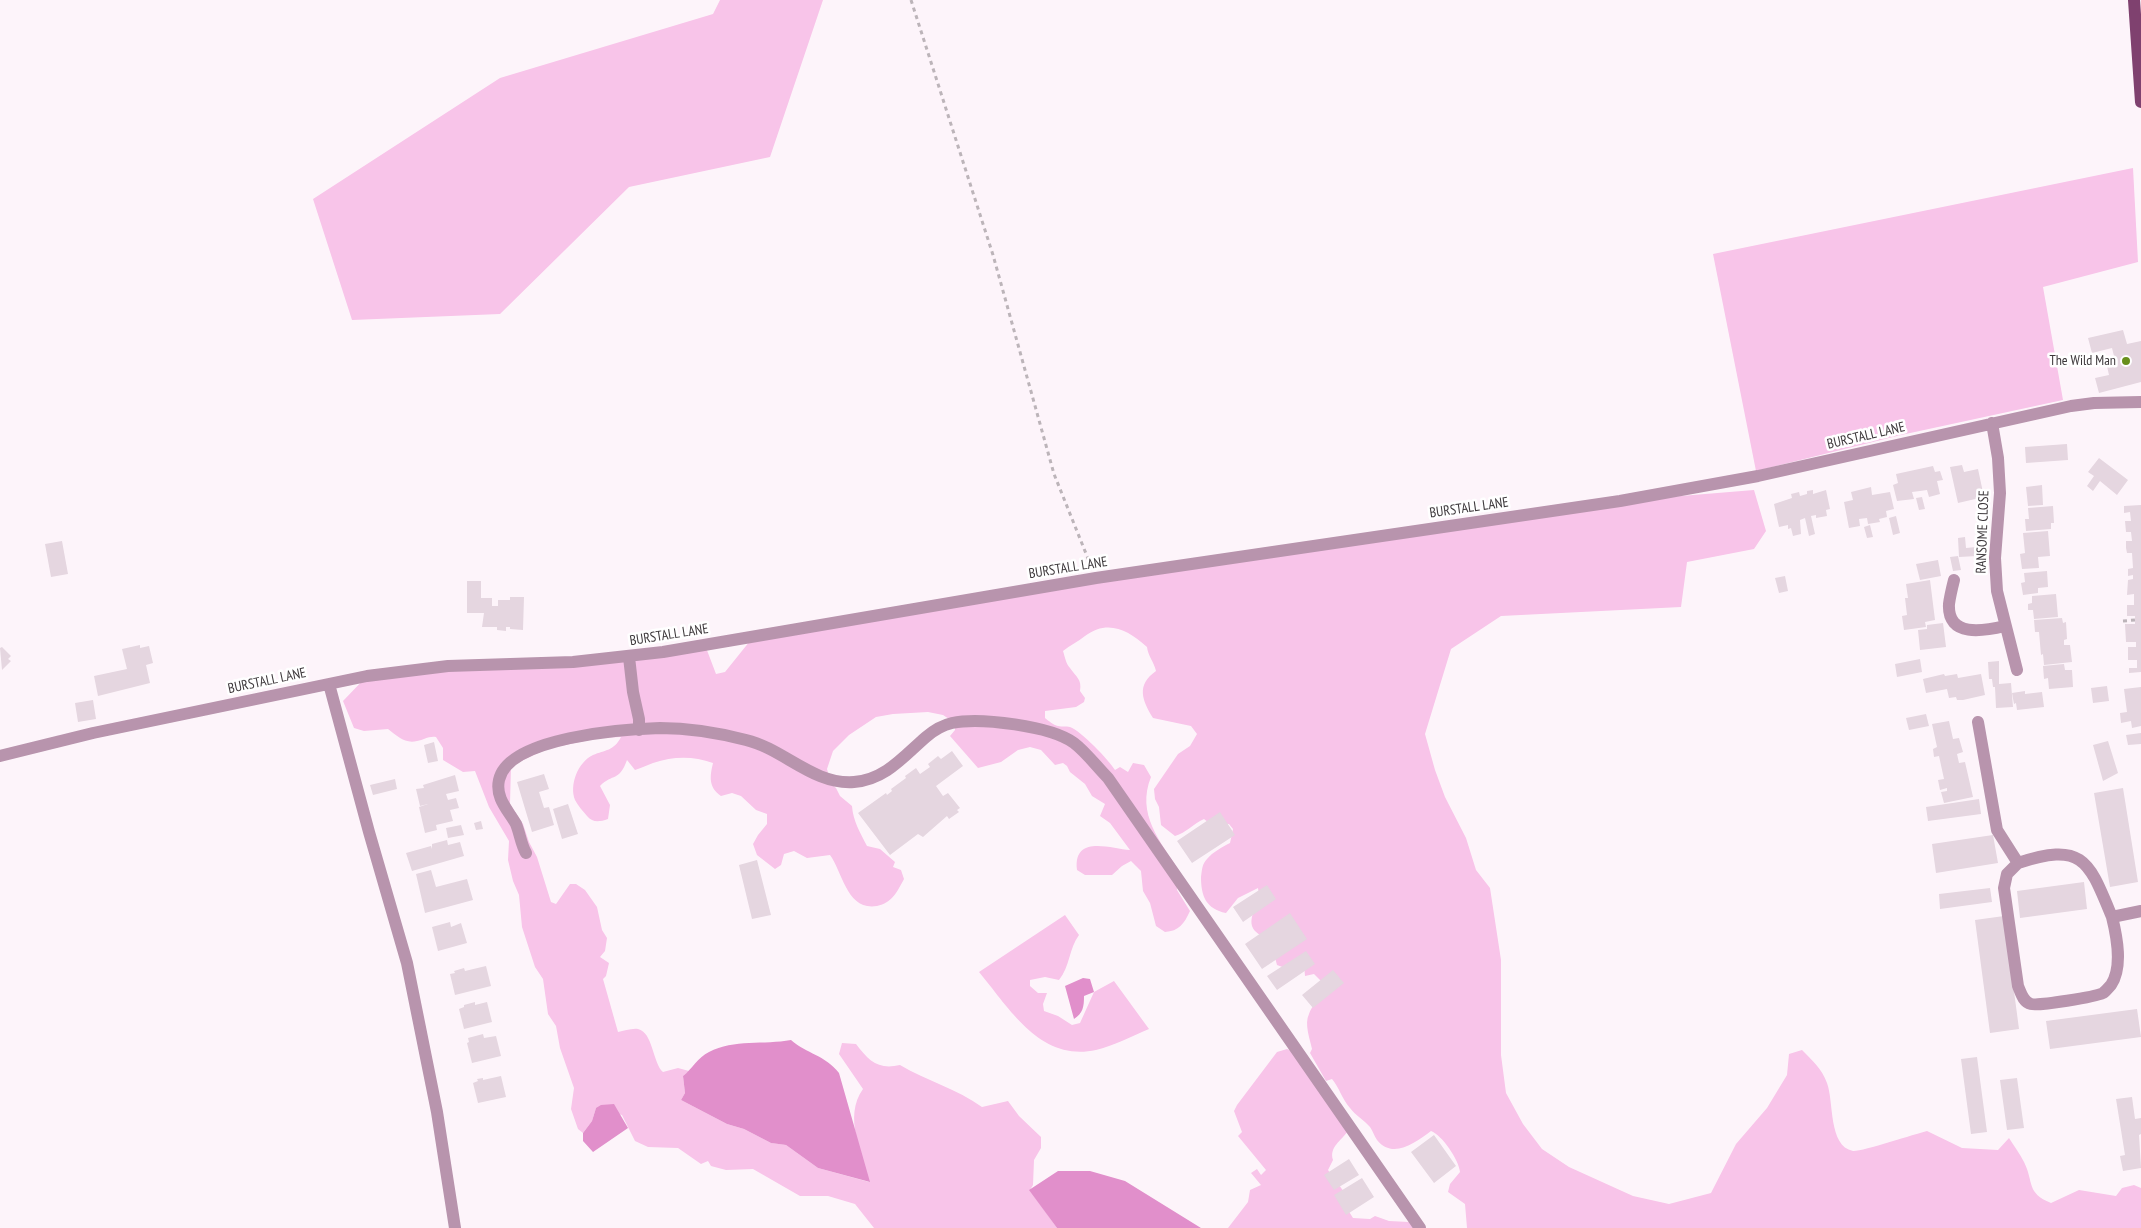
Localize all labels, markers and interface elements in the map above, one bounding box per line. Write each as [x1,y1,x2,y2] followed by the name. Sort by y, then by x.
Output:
[2049,353,2116,369] place label: The Wild Man
[2120,355,2132,367] marker: The Wild Man
[1825,419,1907,453] street label: BURSTALL LANE
[1973,490,1993,574] street label: RANSOME CLOSE
[1429,494,1509,522] street label: BURSTALL LANE
[1027,553,1109,583] street label: BURSTALL LANE
[628,620,710,650] street label: BURSTALL LANE
[226,665,308,697] street label: BURSTALL LANE

